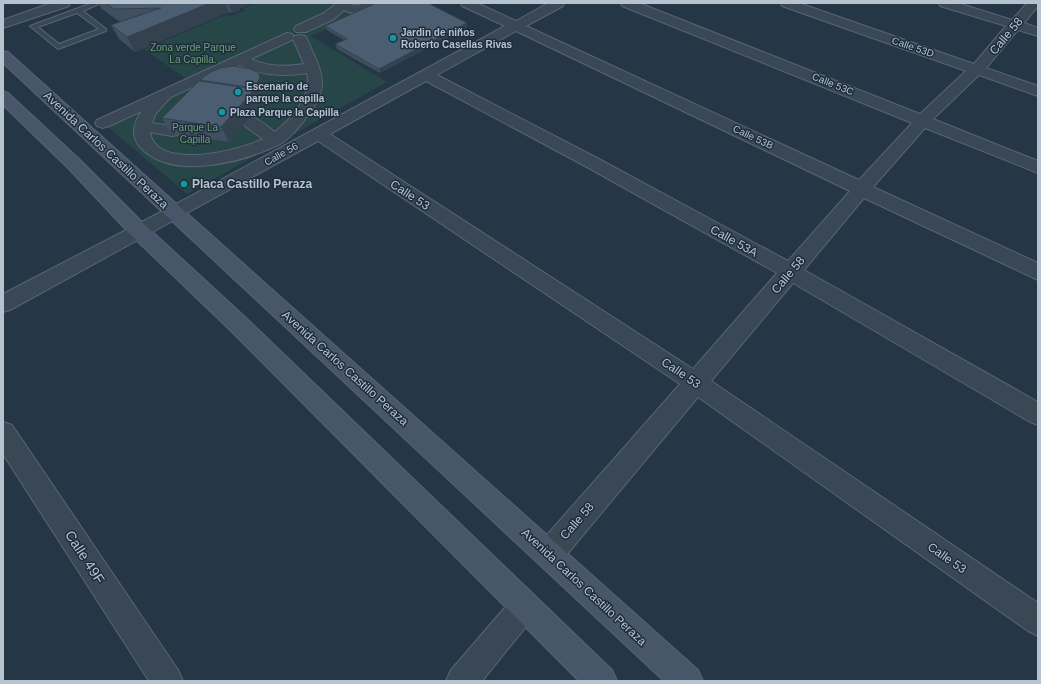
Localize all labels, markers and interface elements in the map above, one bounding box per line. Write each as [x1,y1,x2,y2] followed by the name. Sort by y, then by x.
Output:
[986,14,1026,57] street label: Calle 58
[401,27,513,50] place label: Jardin de niños Roberto Casellas Rivas
[388,33,398,43] marker: Jardin de niños Roberto Casellas Rivas
[890,35,936,59] street label: Calle 53D
[150,42,236,65] park label: Zona verde Parque La Capilla.
[811,71,855,97] street label: Calle 53C
[246,81,325,104] place label: Escenario de parque la capilla
[233,87,243,97] marker: Escenario de parque la capilla
[41,89,171,212] street label: Avenida Carlos Castillo Peraza
[217,107,227,117] marker: Plaza Parque la Capilla
[230,107,339,118] place label: Plaza Parque la Capilla
[172,122,219,145] park label: Parque La Capilla
[731,123,775,151] street label: Calle 53B
[262,140,300,168] street label: Calle 56
[192,177,312,191] place label: Placa Castillo Peraza
[388,177,433,213] street label: Calle 53
[179,179,189,189] marker: Placa Castillo Peraza
[708,222,760,260] street label: Calle 53A
[768,253,808,296] street label: Calle 58
[279,308,411,429] street label: Avenida Carlos Castillo Peraza
[659,355,703,391] street label: Calle 53
[557,500,597,542] street label: Calle 58
[519,526,649,649] street label: Avenida Carlos Castillo Peraza
[62,528,108,586] street label: Calle 49F
[925,540,969,577] street label: Calle 53

